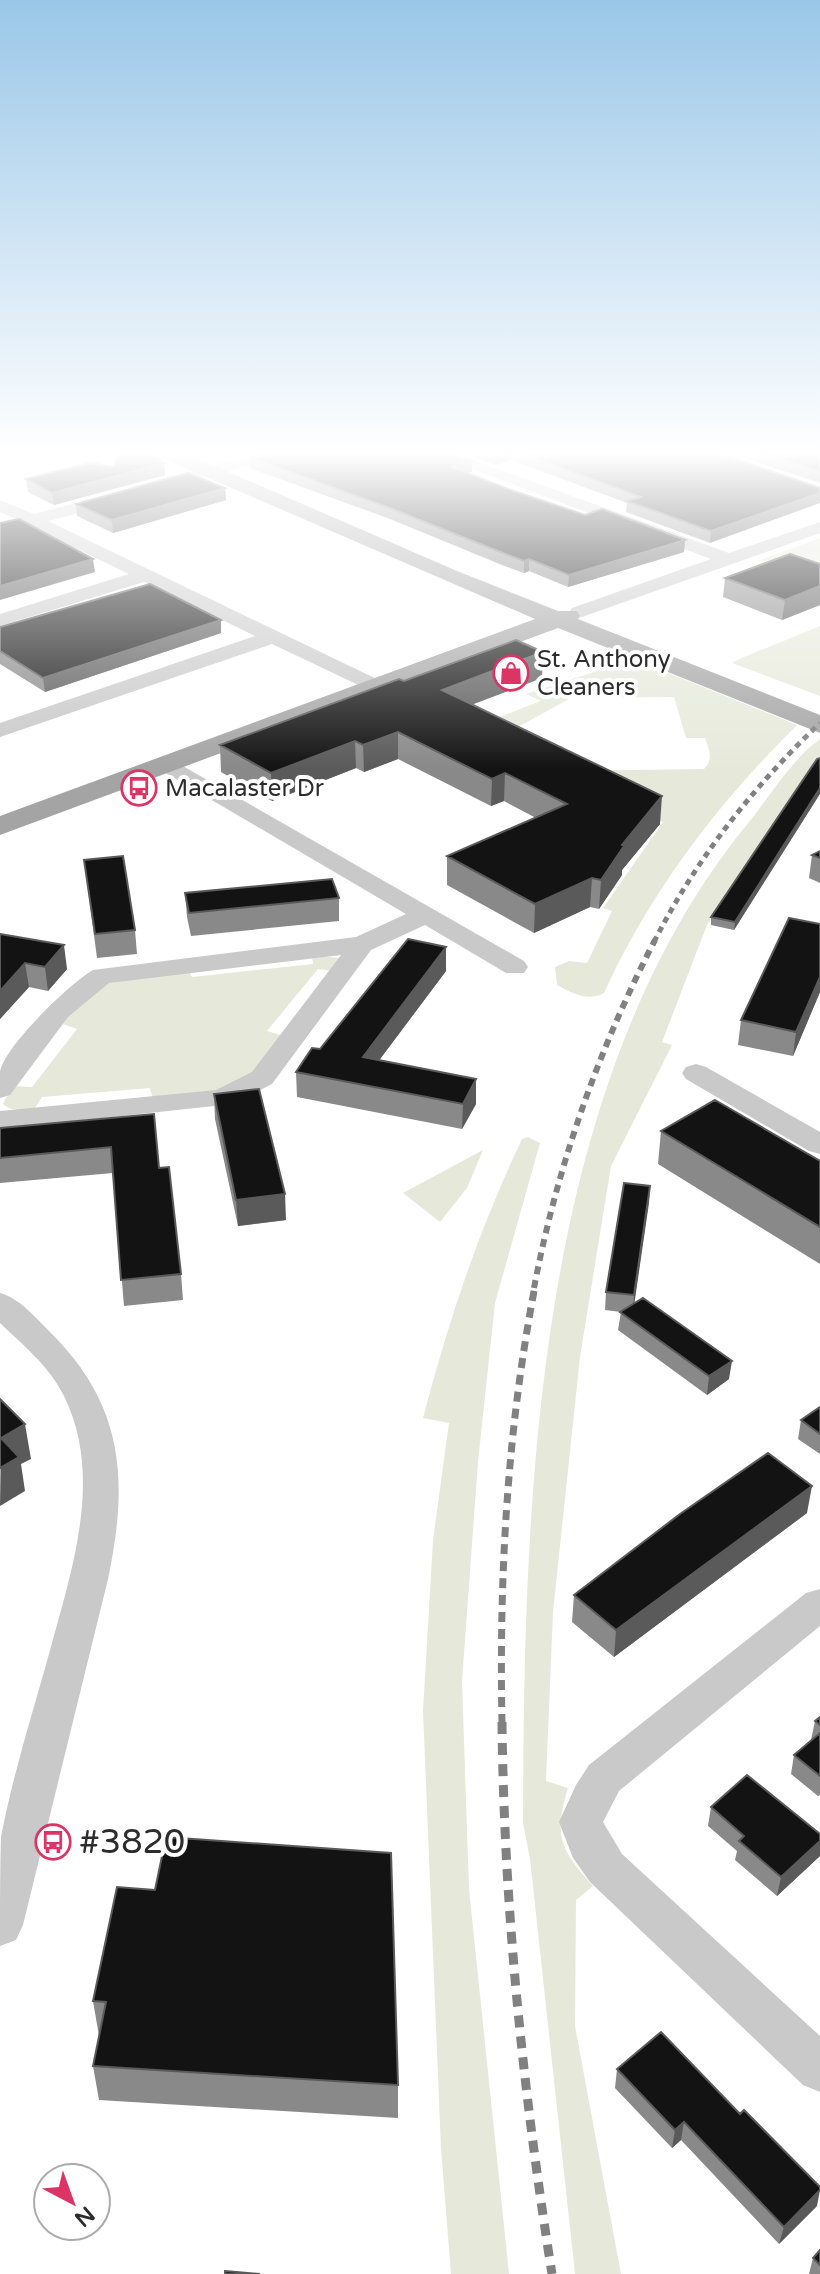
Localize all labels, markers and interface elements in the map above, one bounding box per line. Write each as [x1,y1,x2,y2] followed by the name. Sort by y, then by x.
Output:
[537,645,671,702] place label: St. Anthony Cleaners
[492,654,530,692] shop icon: St. Anthony Cleaners
[120,769,158,807] bus stop icon: Macalaster Dr
[165,774,325,803] place label: Macalaster Dr
[79,1822,185,1863] place label: #3820
[34,1823,72,1861] bus stop icon: #3820
[32,2162,112,2242] north arrow
[69,2201,100,2232] text: N

